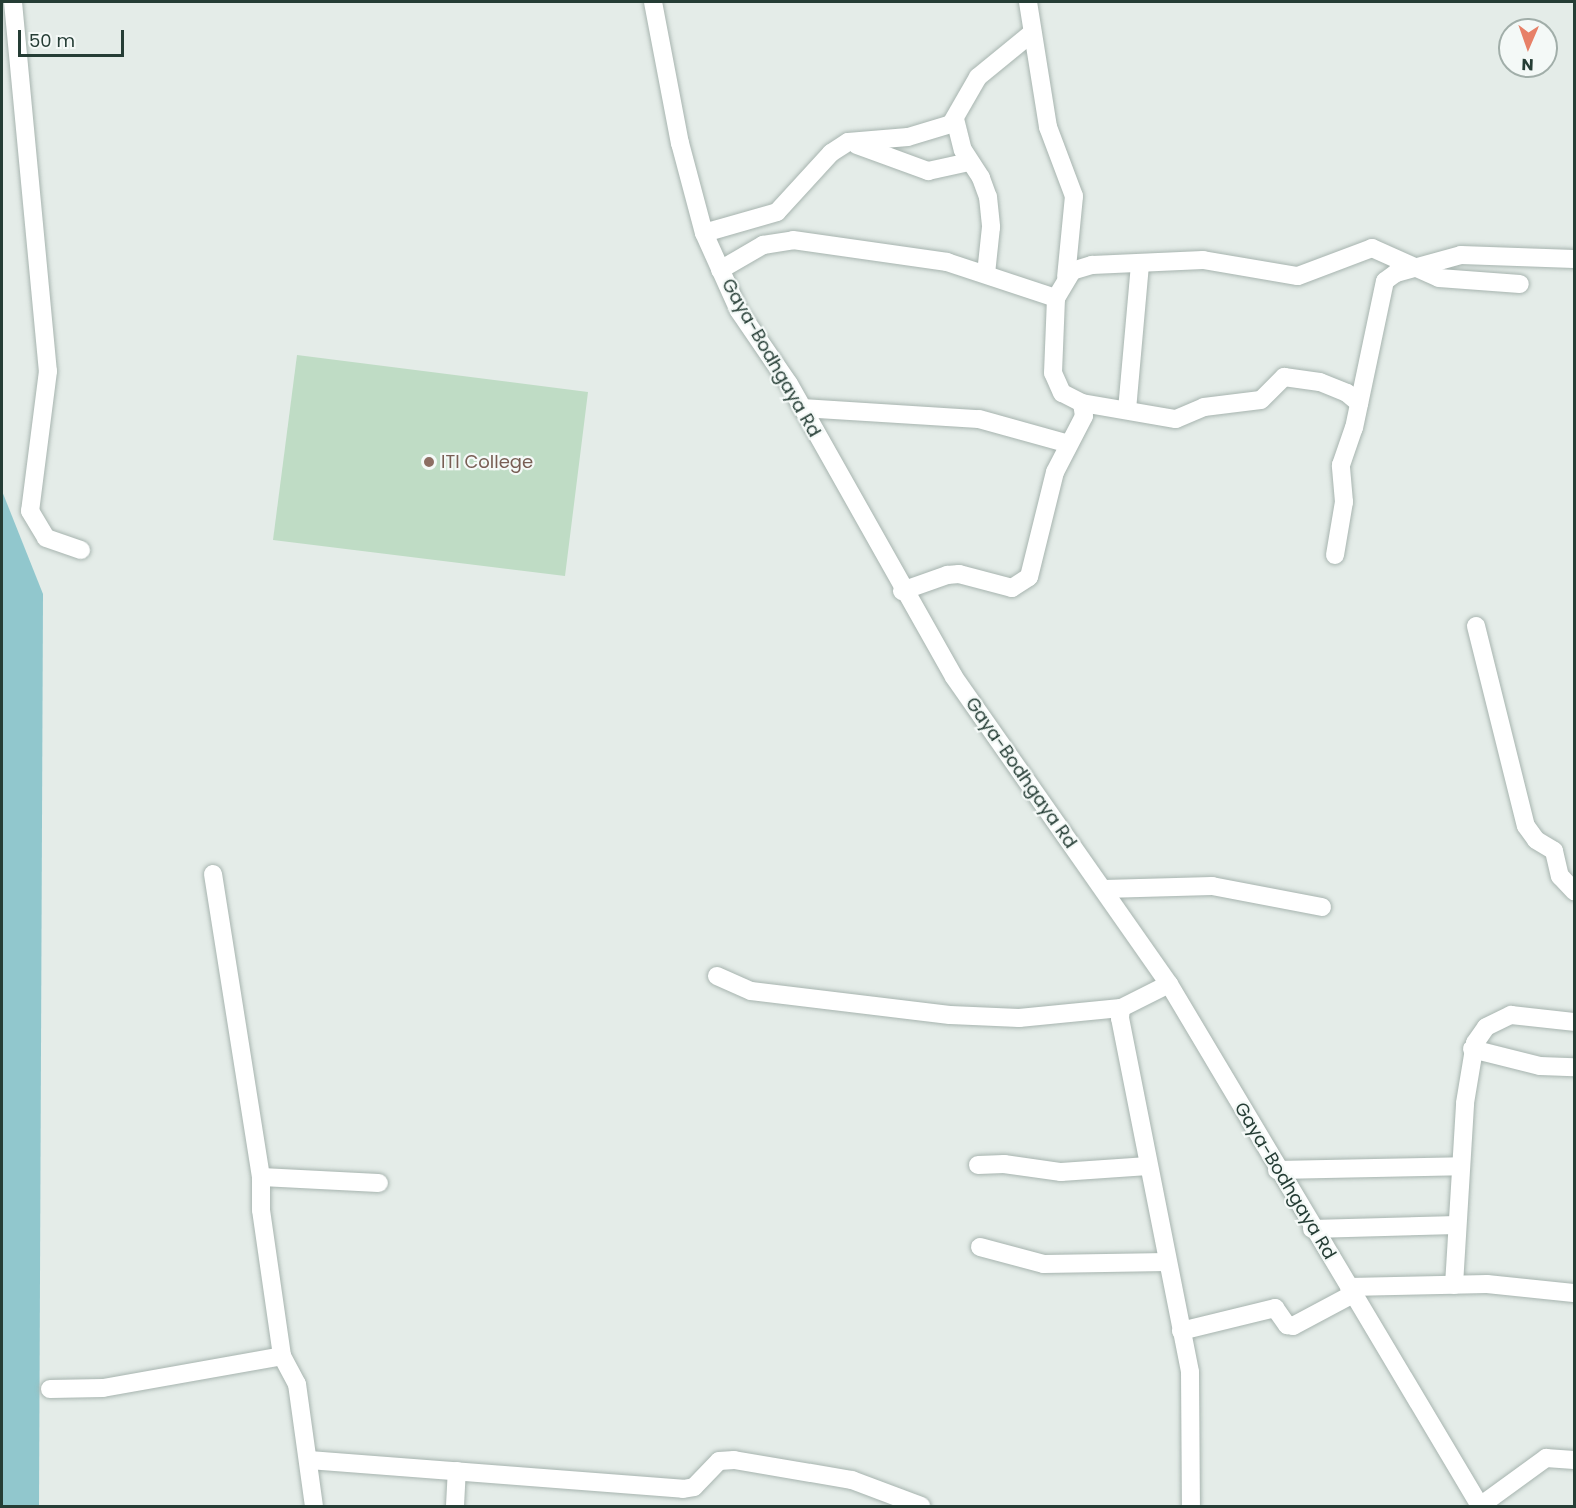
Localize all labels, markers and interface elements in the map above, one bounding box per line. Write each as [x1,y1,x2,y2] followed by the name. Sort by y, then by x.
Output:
[21,18,128,56] scale bar
[1498,18,1558,78] north arrow
[29,28,75,53] text: 50 m
[1521,53,1534,76] text: N
[717,275,825,441] street label: Gaya-Bodhgaya Rd
[441,451,533,473] place label: ITI College
[422,455,436,469] marker: ITI College
[961,693,1081,853] street label: Gaya-Bodhgaya Rd
[1230,1099,1340,1263] street label: Gaya-Bodhgaya Rd

